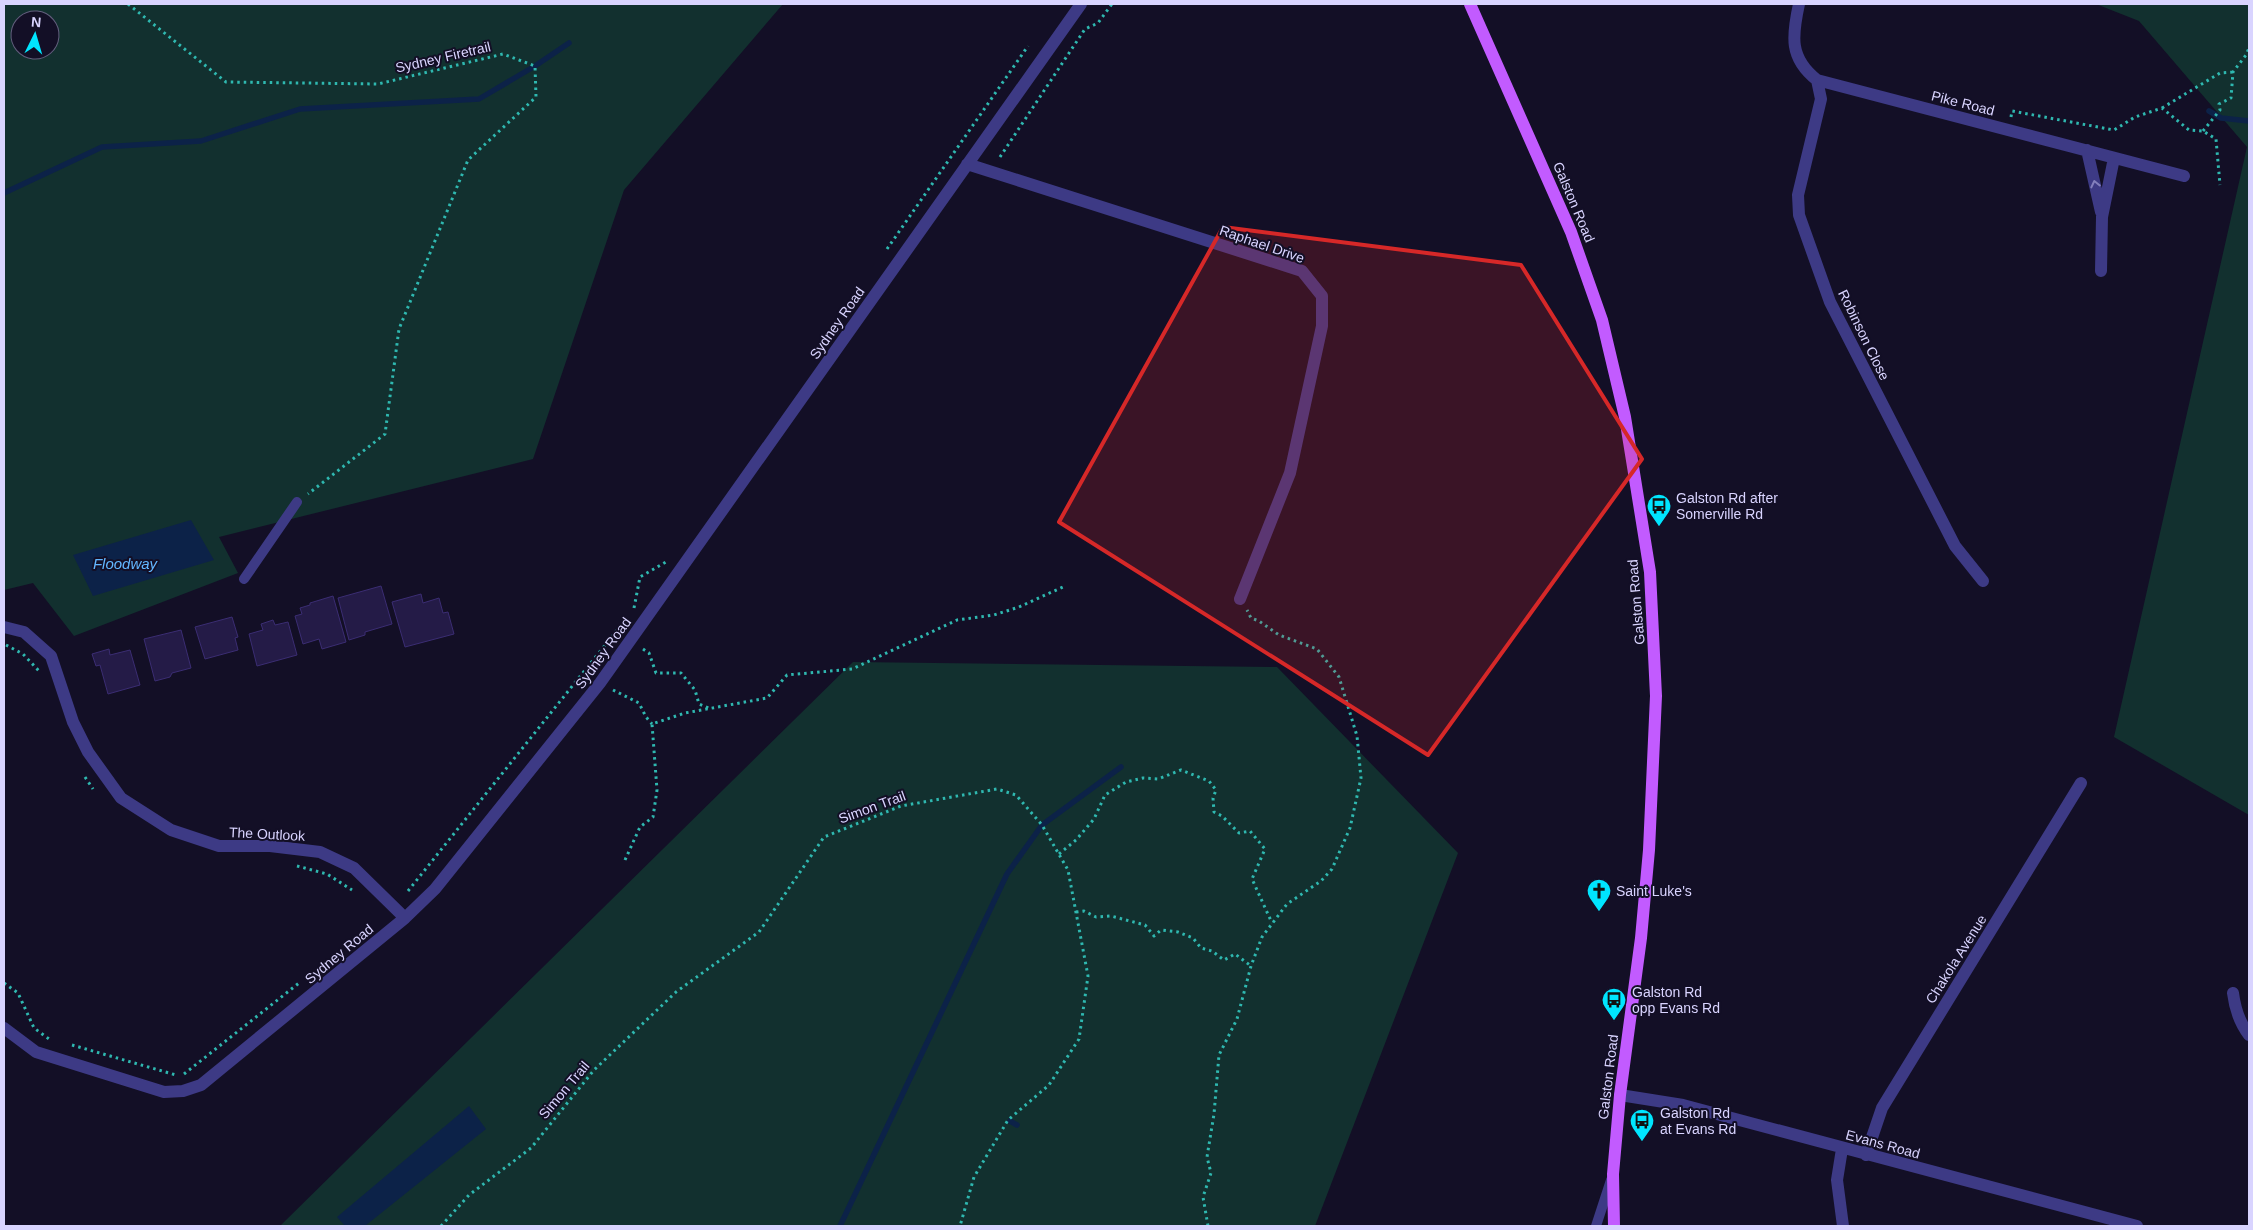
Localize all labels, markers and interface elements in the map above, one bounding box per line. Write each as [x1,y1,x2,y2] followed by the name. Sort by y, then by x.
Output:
[10,10,60,60] north arrow
[30,14,42,30] text: N
[394,38,492,76] street label: Sydney Firetrail
[1930,87,1996,119] street label: Pike Road
[1550,159,1598,245] street label: Galston Road
[2090,179,2101,188] one-way arrow
[1217,222,1307,266] street label: Raphael Drive
[806,284,868,362] street label: Sydney Road
[1835,287,1893,383] street label: Robinson Close
[1676,490,1778,522] place label: Galston Rd after Somerville Rd
[1646,493,1672,527] bus stop icon: Galston Rd after Somerville Rd
[93,555,159,572] water label: Floodway
[1624,559,1648,645] street label: Galston Road
[572,614,634,692] street label: Sydney Road
[836,788,908,826] street label: Simon Trail
[229,824,306,844] street label: The Outlook
[1586,878,1612,912] church icon: Saint Luke's
[1616,883,1692,899] place label: Saint Luke's
[1922,911,1990,1006] street label: Chakola Avenue
[302,921,376,987] street label: Sydney Road
[1632,984,1720,1016] place label: Galston Rd opp Evans Rd
[1601,987,1627,1021] bus stop icon: Galston Rd opp Evans Rd
[1595,1034,1621,1120] street label: Galston Road
[535,1058,593,1122] street label: Simon Trail
[1660,1105,1736,1137] place label: Galston Rd at Evans Rd
[1629,1108,1655,1142] bus stop icon: Galston Rd at Evans Rd
[1844,1126,1922,1162] street label: Evans Road

